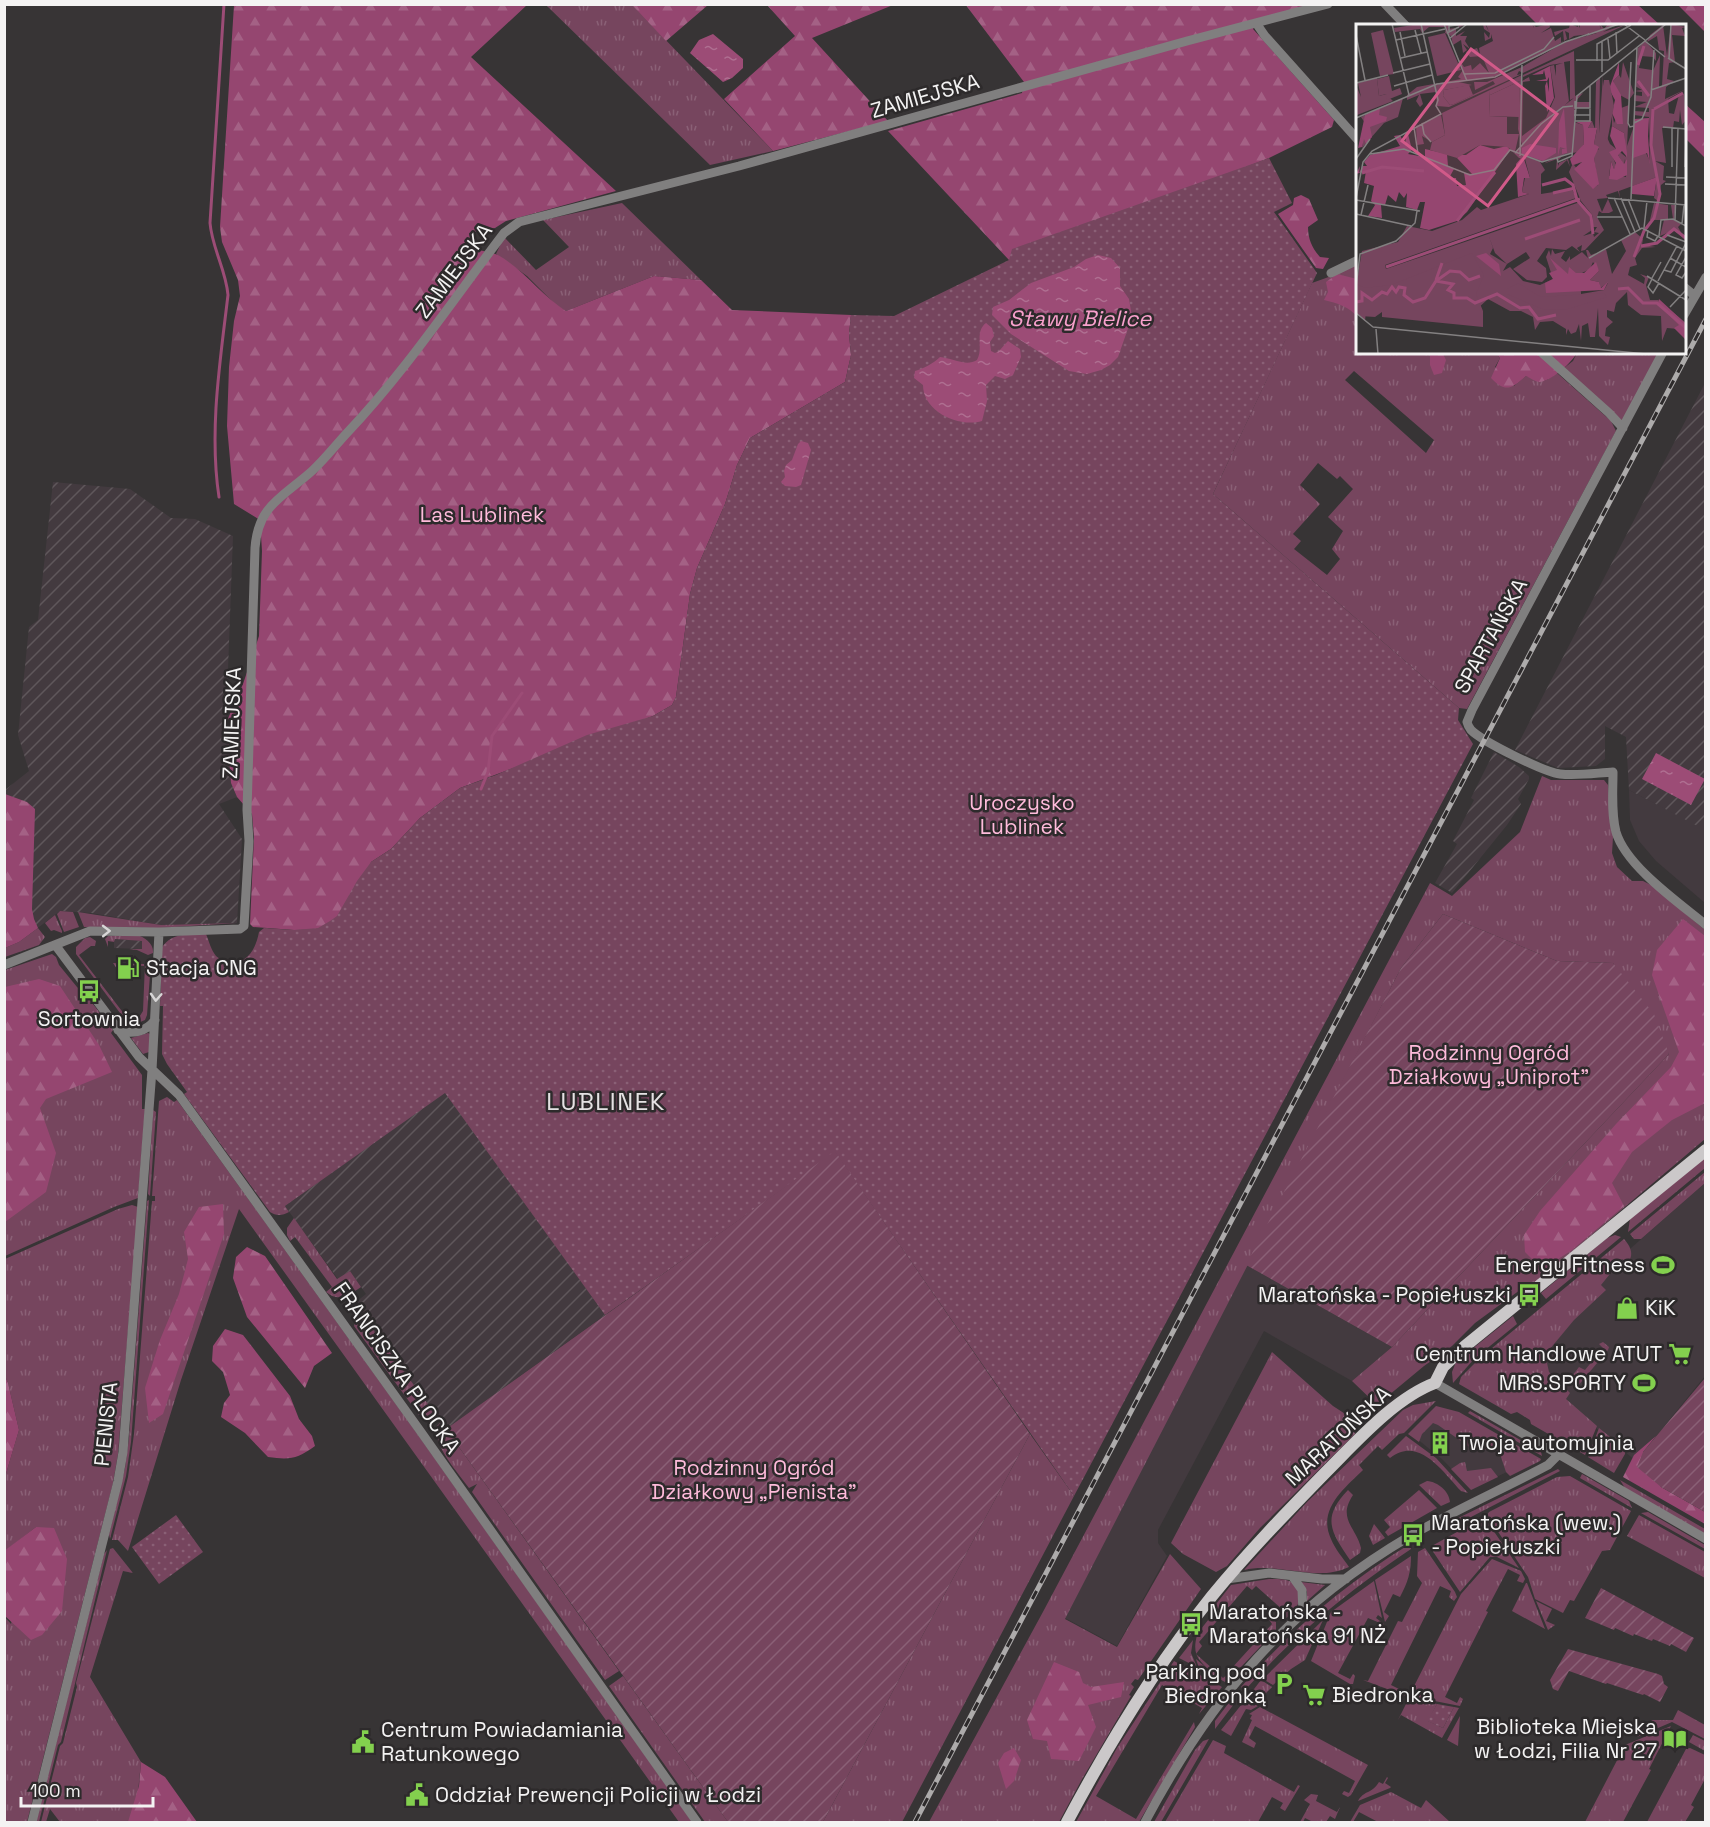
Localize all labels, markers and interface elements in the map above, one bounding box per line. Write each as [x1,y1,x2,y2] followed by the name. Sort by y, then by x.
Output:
[1356,24,1686,354] inset map
[867,67,982,124] street label: ZAMIEJSKA
[409,218,498,323] street label: ZAMIEJSKA
[1009,304,1152,332] water label: Stawy Bielice
[420,501,544,528] park label: Las Lublinek
[1448,573,1533,698] street label: SPARTAŃSKA
[216,667,247,779] street label: ZAMIEJSKA
[969,789,1075,840] park label: Uroczysko Lublinek
[102,925,111,937] one-way arrow
[146,954,257,981] place label: Stacja CNG
[115,955,141,981] fuel station icon: Stacja CNG
[76,978,102,1004] bus stop icon: Sortownia
[150,993,163,1002] one-way arrow
[38,1005,140,1032] place label: Sortownia
[1389,1039,1589,1090] park label: Rodzinny Ogród Działkowy „Uniprot”
[546,1086,666,1117] district label: LUBLINEK
[1495,1251,1645,1278] place label: Energy Fitness
[1650,1252,1676,1278] sports icon: Energy Fitness
[328,1277,467,1459] street label: FRANCISZKA PLOCKA
[1258,1281,1511,1308] place label: Maratońska - Popiełuszki
[1516,1282,1542,1308] bus stop icon: Maratońska - Popiełuszki
[1645,1294,1676,1321] place label: KiK
[1614,1295,1640,1321] shop icon: KiK
[1415,1340,1662,1367] place label: Centrum Handlowe ATUT
[1667,1341,1693,1367] supermarket icon: Centrum Handlowe ATUT
[1499,1369,1626,1396] place label: MRS.SPORTY
[1631,1370,1657,1396] sports icon: MRS.SPORTY
[88,1380,123,1468] street label: PIENISTA
[1279,1380,1396,1492] street label: MARATOŃSKA
[1458,1429,1634,1456] place label: Twoja automyjnia
[1427,1430,1453,1456] building icon: Twoja automyjnia
[651,1454,857,1505] park label: Rodzinny Ogród Działkowy „Pienista”
[1431,1509,1621,1560] place label: Maratońska (wew.) - Popiełuszki
[1400,1522,1426,1548] bus stop icon: Maratońska (wew.) - Popiełuszki
[1209,1598,1386,1649] place label: Maratońska - Maratońska 91 NŻ
[1178,1611,1204,1637] bus stop icon: Maratońska - Maratońska 91 NŻ
[1145,1658,1266,1709] place label: Parking pod Biedronką
[1271,1671,1297,1697] parking icon: Parking pod Biedronką
[1332,1681,1434,1708] place label: Biedronka
[1301,1682,1327,1708] supermarket icon: Biedronka
[1474,1713,1657,1764] place label: Biblioteka Miejska w Łodzi, Filia Nr 27
[381,1716,623,1767] place label: Centrum Powiadamiania Ratunkowego
[1662,1726,1688,1752] library icon: Biblioteka Miejska w Łodzi, Filia Nr 27
[350,1729,376,1755] public building icon: Centrum Powiadamiania Ratunkowego
[21,1770,153,1808] scale bar
[30,1779,81,1802] text: 100 m
[435,1781,761,1808] place label: Oddział Prewencji Policji w Łodzi
[404,1782,430,1808] public building icon: Oddział Prewencji Policji w Łodzi

